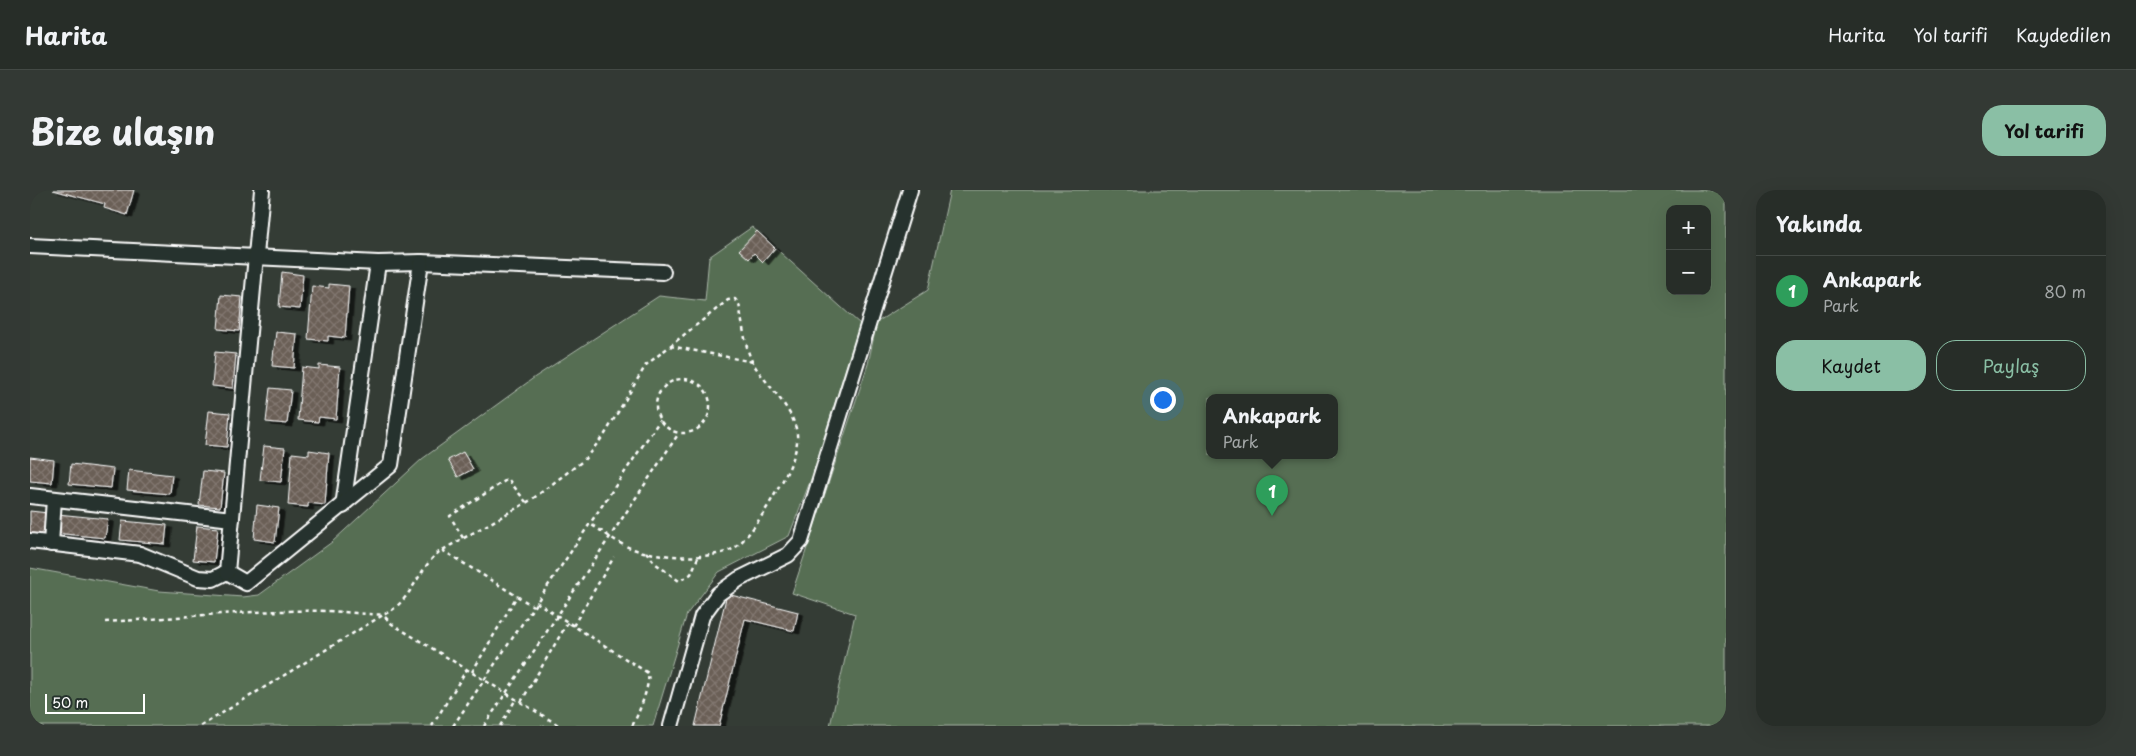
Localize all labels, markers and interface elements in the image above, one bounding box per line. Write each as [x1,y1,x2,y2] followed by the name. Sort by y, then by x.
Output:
[25,17,107,53] text: Harita
[1828,21,1885,48] text: Harita
[1913,21,1988,48] text: Yol tarifi
[2016,21,2111,48] text: Kaydedilen
[30,104,215,157] text: Bize ulaşın
[1982,105,2106,156] button: Yol tarifi
[1666,205,1711,295] map controls
[1666,205,1711,250] button: +
[1776,207,1862,239] text: Yakında
[1666,250,1711,295] button: −
[1823,265,1922,293] text: Ankapark
[1788,279,1796,303] text: 1
[2044,279,2086,303] text: 80 m
[1823,293,1859,317] text: Park
[1776,340,1926,391] button: Kaydet
[1936,340,2086,391] button: Paylaş
[1150,387,1176,413] your location
[1206,394,1338,459] popup
[1223,401,1321,429] text: Ankapark
[1223,429,1258,453] text: Park
[1256,475,1288,516] pin: 1
[45,691,145,714] scale bar
[52,692,88,713] text: 50 m

